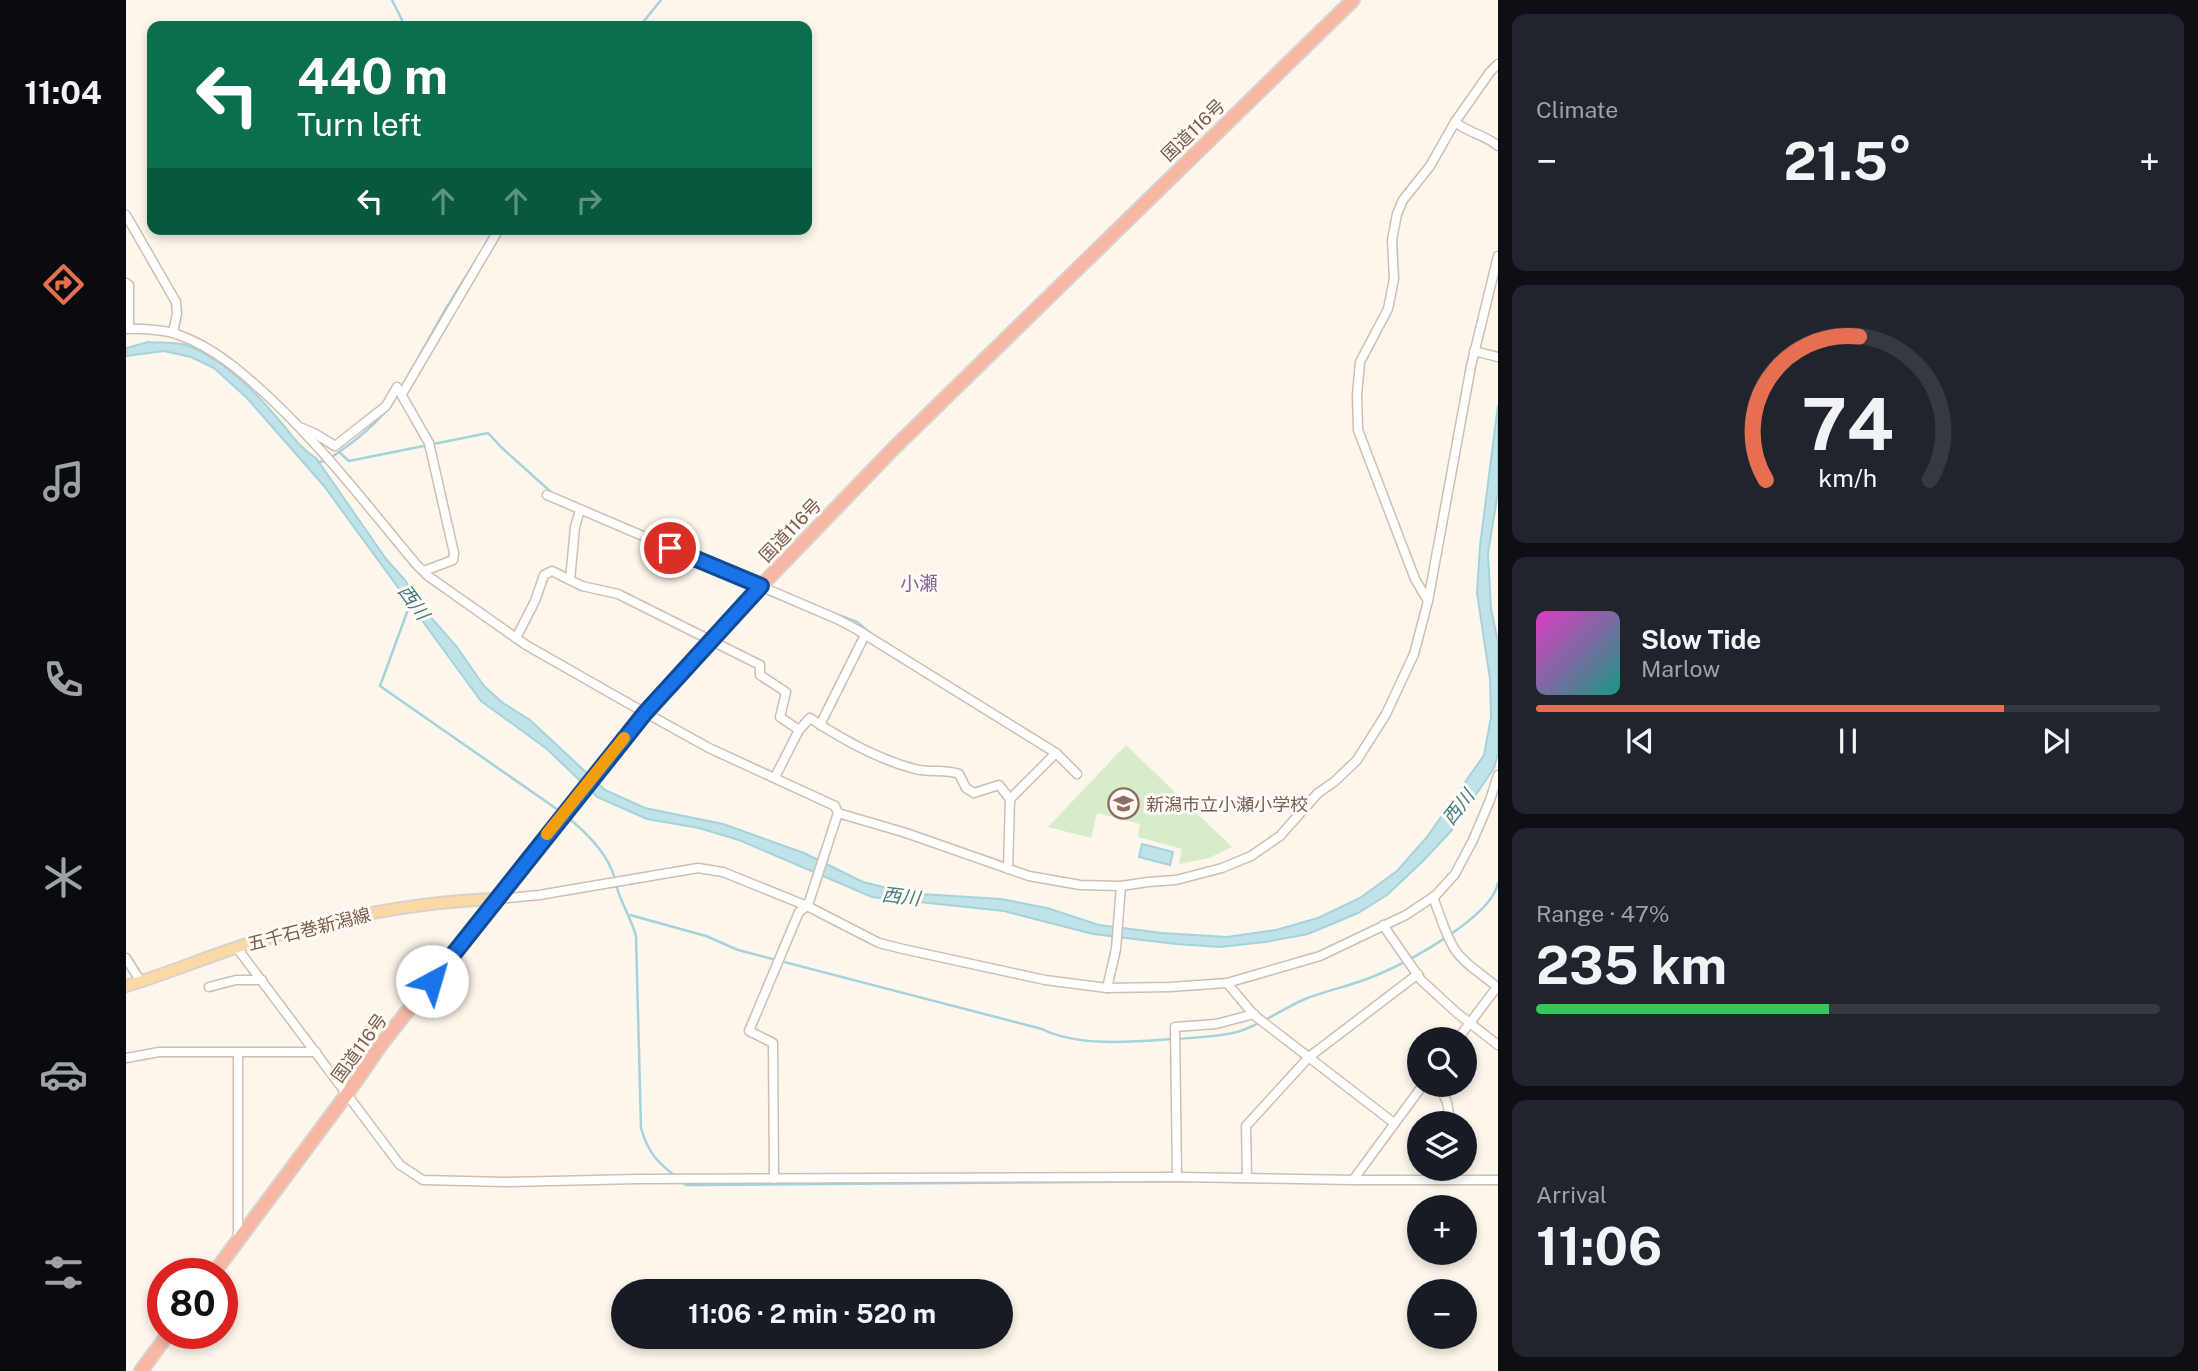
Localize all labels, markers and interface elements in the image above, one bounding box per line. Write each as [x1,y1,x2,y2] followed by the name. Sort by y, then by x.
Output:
[297,47,448,105] text: 440 m
[182,49,273,140] icon: left
[24,74,102,111] text: 11:04
[1157,95,1229,165] street label: 国道116号
[1536,96,1618,123] text: Climate
[297,106,422,143] text: Turn left
[1783,131,1913,192] text: 21.5°
[1536,139,1557,184] text: −
[2139,139,2160,184] text: +
[351,182,389,220] icon: left
[424,182,462,220] icon: ahead
[497,182,535,220] icon: ahead
[570,182,608,220] icon: right
[39,260,88,309] icon: directions
[1802,382,1894,467] text: 74
[39,457,88,506] icon: music
[1819,463,1877,493] text: km/h
[755,494,825,566] street label: 国道116号
[640,518,700,578] pin
[651,529,689,567] icon: arrive
[900,572,938,594] district label: 小瀬
[394,580,435,625] water label: 西川
[1641,624,1761,655] text: Slow Tide
[39,655,88,704] icon: phone
[1641,655,1720,682] text: Marlow
[1621,722,1659,760] icon: previous
[1829,722,1867,760] icon: pause
[2037,722,2075,760] icon: next
[1438,784,1480,829] water label: 西川
[1106,787,1140,821] school or university icon: 新潟市立小瀬小学校
[1146,794,1308,815] place label: 新潟市立小瀬小学校
[39,853,88,902] icon: climate
[881,883,923,909] water label: 西川
[1536,900,1670,927] text: Range · 47%
[245,904,373,954] street label: 五千石巻新潟線
[1536,935,1727,996] text: 235 km
[395,944,469,1018] position arrow
[327,1010,391,1086] street label: 国道116号
[1407,1027,1477,1349] map controls
[1407,1027,1477,1097] button: search
[39,1050,88,1099] icon: car
[1407,1111,1477,1181] button: layers
[1536,1181,1607,1208] text: Arrival
[1407,1195,1477,1265] button: +
[1536,1216,1662,1277] text: 11:06
[39,1248,88,1297] icon: filters
[147,1258,238,1349] speed limit sign: 80
[1407,1279,1477,1349] button: −
[688,1298,936,1329] text: 11:06 · 2 min · 520 m

